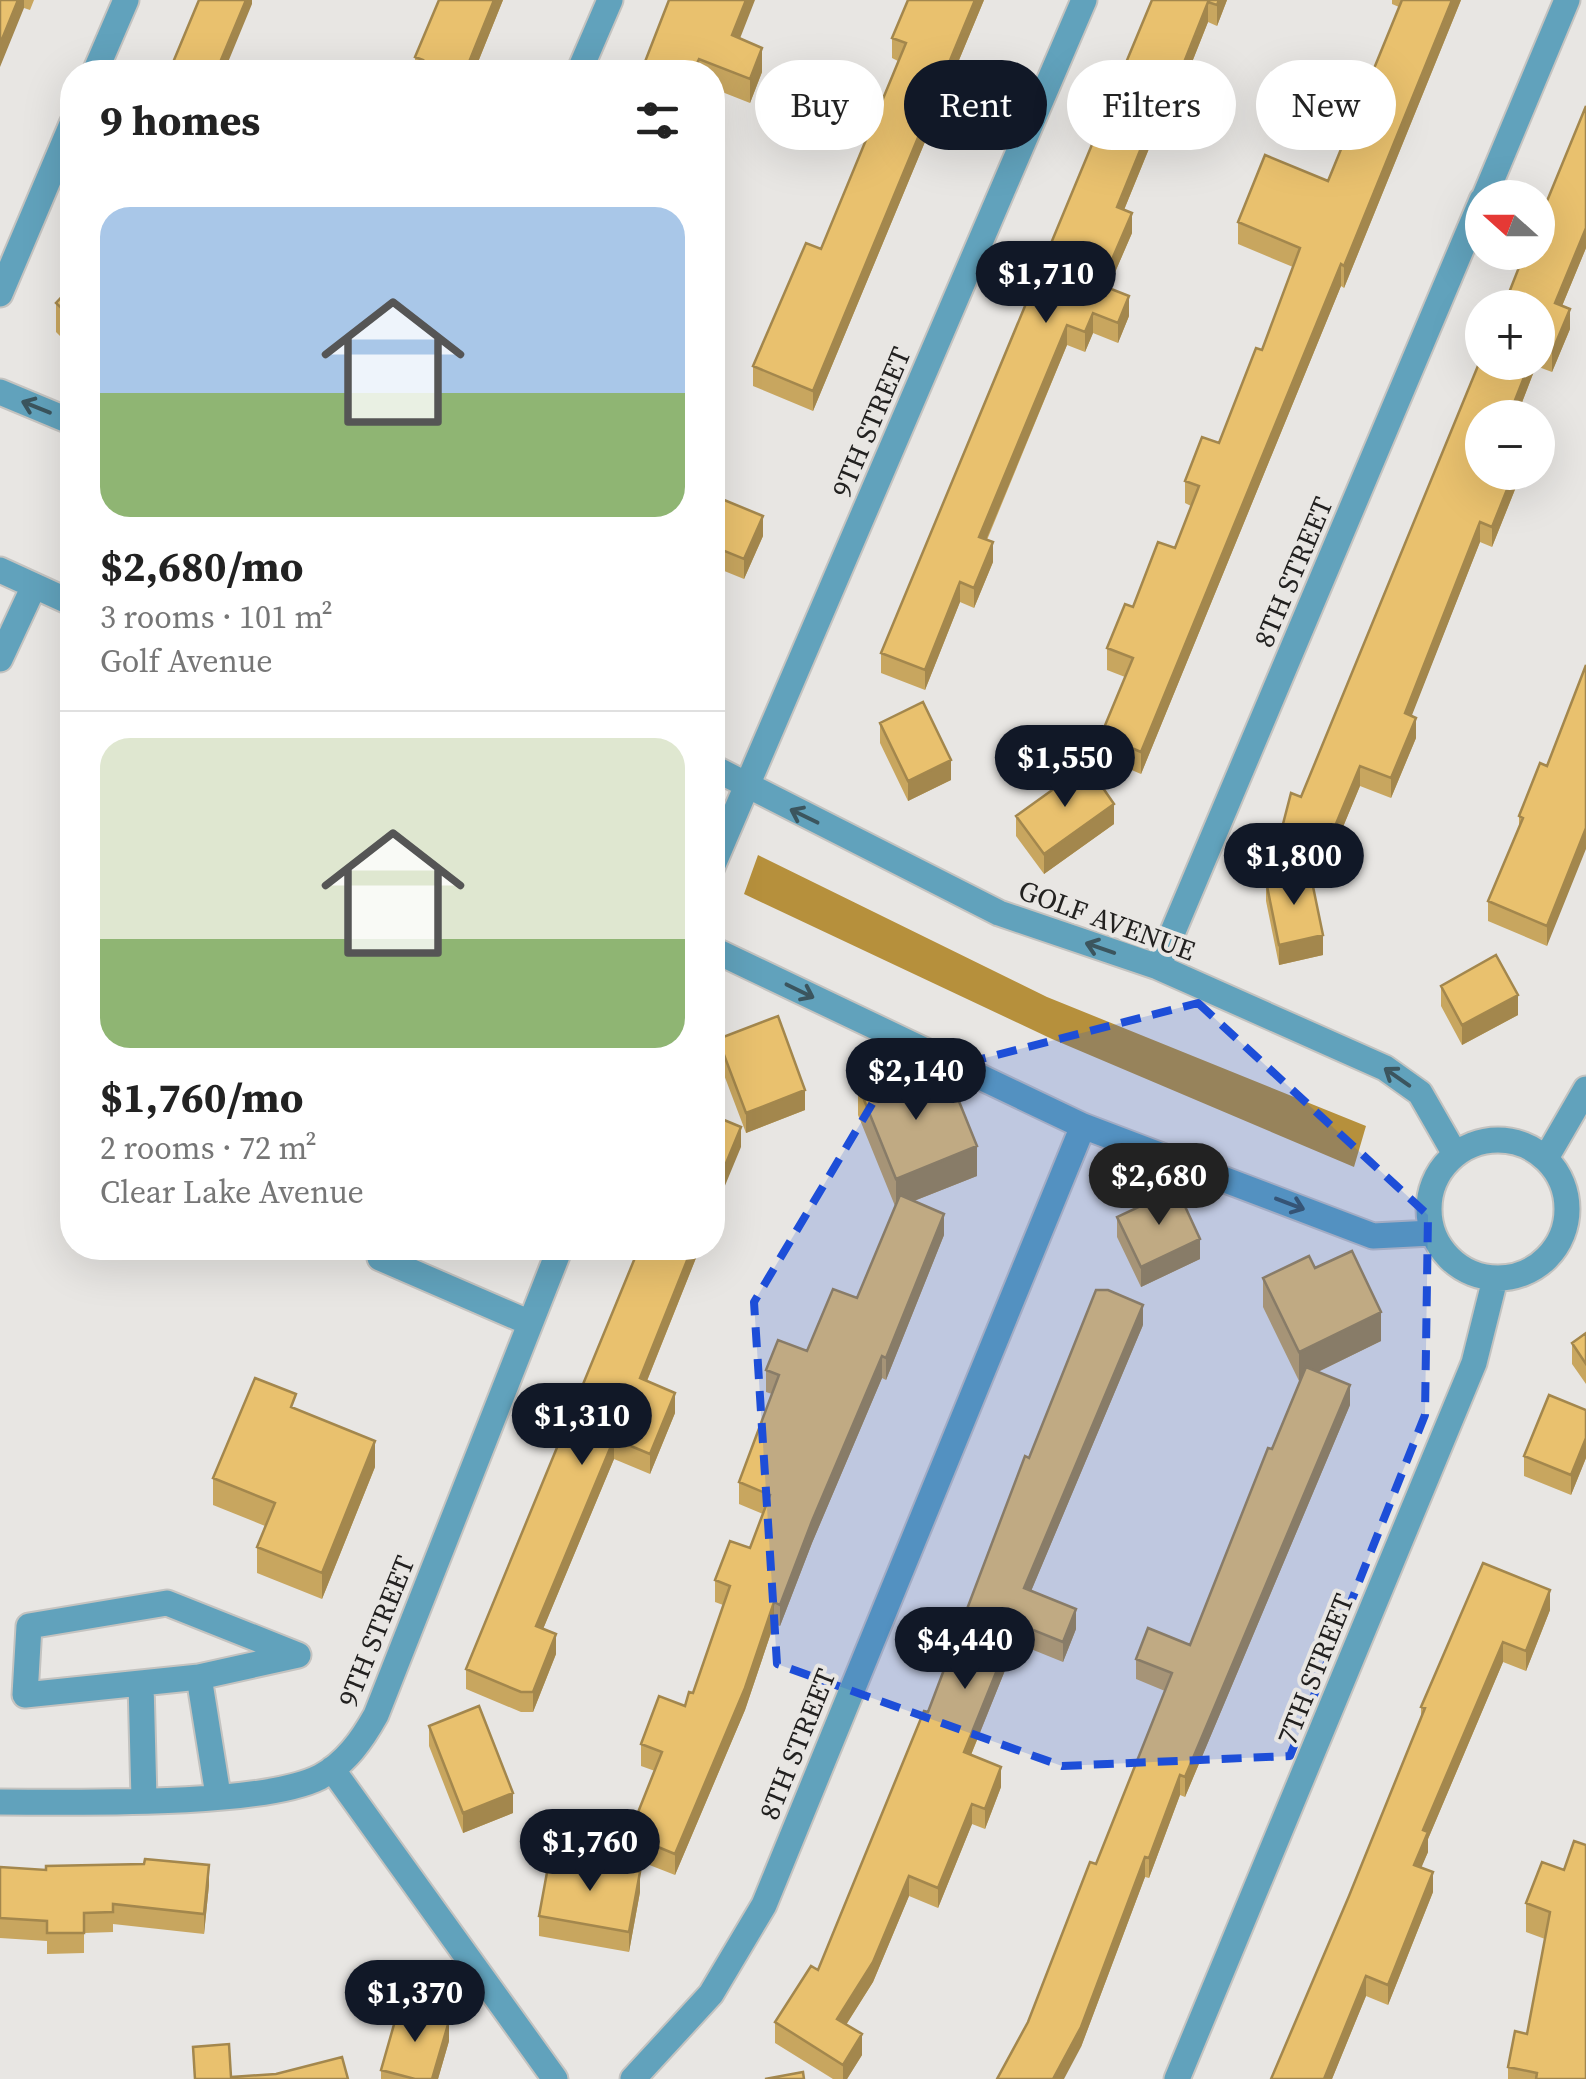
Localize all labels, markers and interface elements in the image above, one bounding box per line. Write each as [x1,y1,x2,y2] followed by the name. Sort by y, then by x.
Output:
[755,60,884,150] chip: Buy
[904,60,1047,150] chip: Rent
[1067,60,1236,150] chip: Filters
[1256,60,1396,150] chip: New
[100,91,260,149] text: 9 homes
[630,93,685,148] icon: filters
[1465,180,1555,270] north arrow
[1465,180,1555,490] map controls
[965,241,1127,326] pin: $1,710
[998,251,1094,295] text: $1,710
[303,272,483,452] icon: home
[1465,290,1555,380] button: +
[822,341,920,503] street label: 9TH STREET
[21,396,52,414] one-way arrow
[1465,400,1555,490] button: −
[1244,491,1342,653] street label: 8TH STREET
[100,537,303,595] text: $2,680/mo
[100,595,333,639] text: 3 rooms · 101 m²
[100,639,272,683] text: Golf Avenue
[984,725,1146,810] pin: $1,550
[1017,735,1113,779] text: $1,550
[303,803,483,983] icon: home
[789,806,819,825] one-way arrow
[1213,823,1375,908] pin: $1,800
[1246,833,1342,877] text: $1,800
[1013,870,1201,970] street label: GOLF AVENUE
[1085,937,1117,955] one-way arrow
[785,982,815,1001] one-way arrow
[835,1038,997,1123] pin: $2,140
[868,1048,964,1092] text: $2,140
[1384,1067,1412,1088] one-way arrow
[100,1068,303,1126] text: $1,760/mo
[100,1126,317,1170] text: 2 rooms · 72 m²
[1078,1143,1240,1228] pin: $2,680
[1111,1153,1207,1197] text: $2,680
[100,1170,364,1214] text: Clear Lake Avenue
[1275,1197,1305,1215] one-way arrow
[501,1383,663,1468] pin: $1,310
[534,1393,630,1437] text: $1,310
[329,1550,423,1712] street label: 9TH STREET
[1268,1588,1362,1750] street label: 7TH STREET
[884,1607,1046,1692] pin: $4,440
[917,1617,1013,1661] text: $4,440
[750,1663,844,1825] street label: 8TH STREET
[509,1809,671,1894] pin: $1,760
[542,1819,638,1863] text: $1,760
[334,1960,496,2045] pin: $1,370
[367,1970,463,2014] text: $1,370

